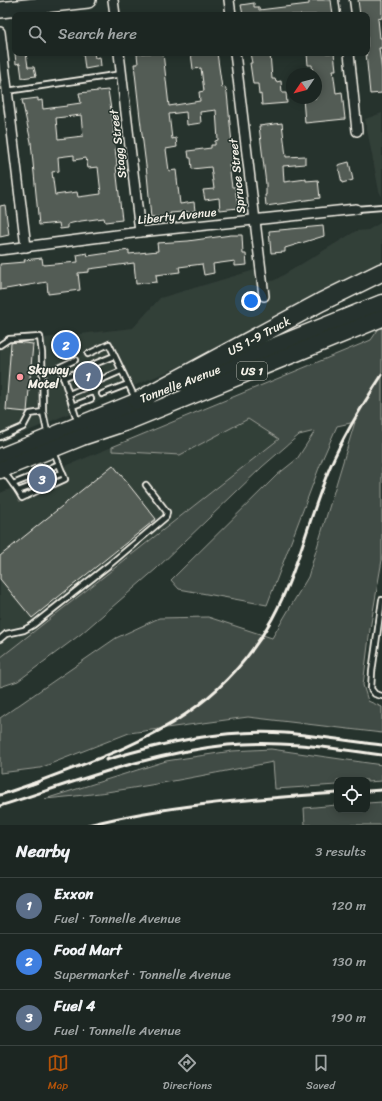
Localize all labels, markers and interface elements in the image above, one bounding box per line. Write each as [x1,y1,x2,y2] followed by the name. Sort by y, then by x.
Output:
[12,12,370,56] search box
[58,21,137,47] text: Search here
[26,23,48,45] icon: search
[286,68,322,104] north arrow
[103,107,133,180] street label: Stagg Street
[222,136,252,214] street label: Spruce Street
[137,201,218,231] street label: Liberty Avenue
[241,291,261,311] your location
[223,310,295,362] street label: US 1-9 Truck
[53,330,79,360] pin: 2
[136,358,224,409] street label: Tonnelle Avenue
[27,359,69,395] place label: Skyway Motel
[75,361,101,391] pin: 1
[237,362,267,380] road number: US 1
[15,372,25,382] marker: Skyway Motel
[29,464,55,494] pin: 3
[334,777,370,813] map controls
[334,777,370,813] button: locate
[16,836,70,866] text: Nearby
[315,840,366,863] text: 3 results
[54,881,93,907] text: Exxon
[26,894,32,917] text: 1
[331,894,366,917] text: 120 m
[54,907,181,930] text: Fuel · Tonnelle Avenue
[54,937,122,963] text: Food Mart
[25,950,33,973] text: 2
[332,950,366,973] text: 130 m
[54,963,231,986] text: Supermarket · Tonnelle Avenue
[54,993,95,1019] text: Fuel 4
[25,1006,33,1029] text: 3
[331,1006,366,1029] text: 190 m
[54,1019,181,1042] text: Fuel · Tonnelle Avenue
[47,1052,69,1095] tab: Map
[163,1052,212,1095] tab: Directions
[306,1052,335,1095] tab: Saved

